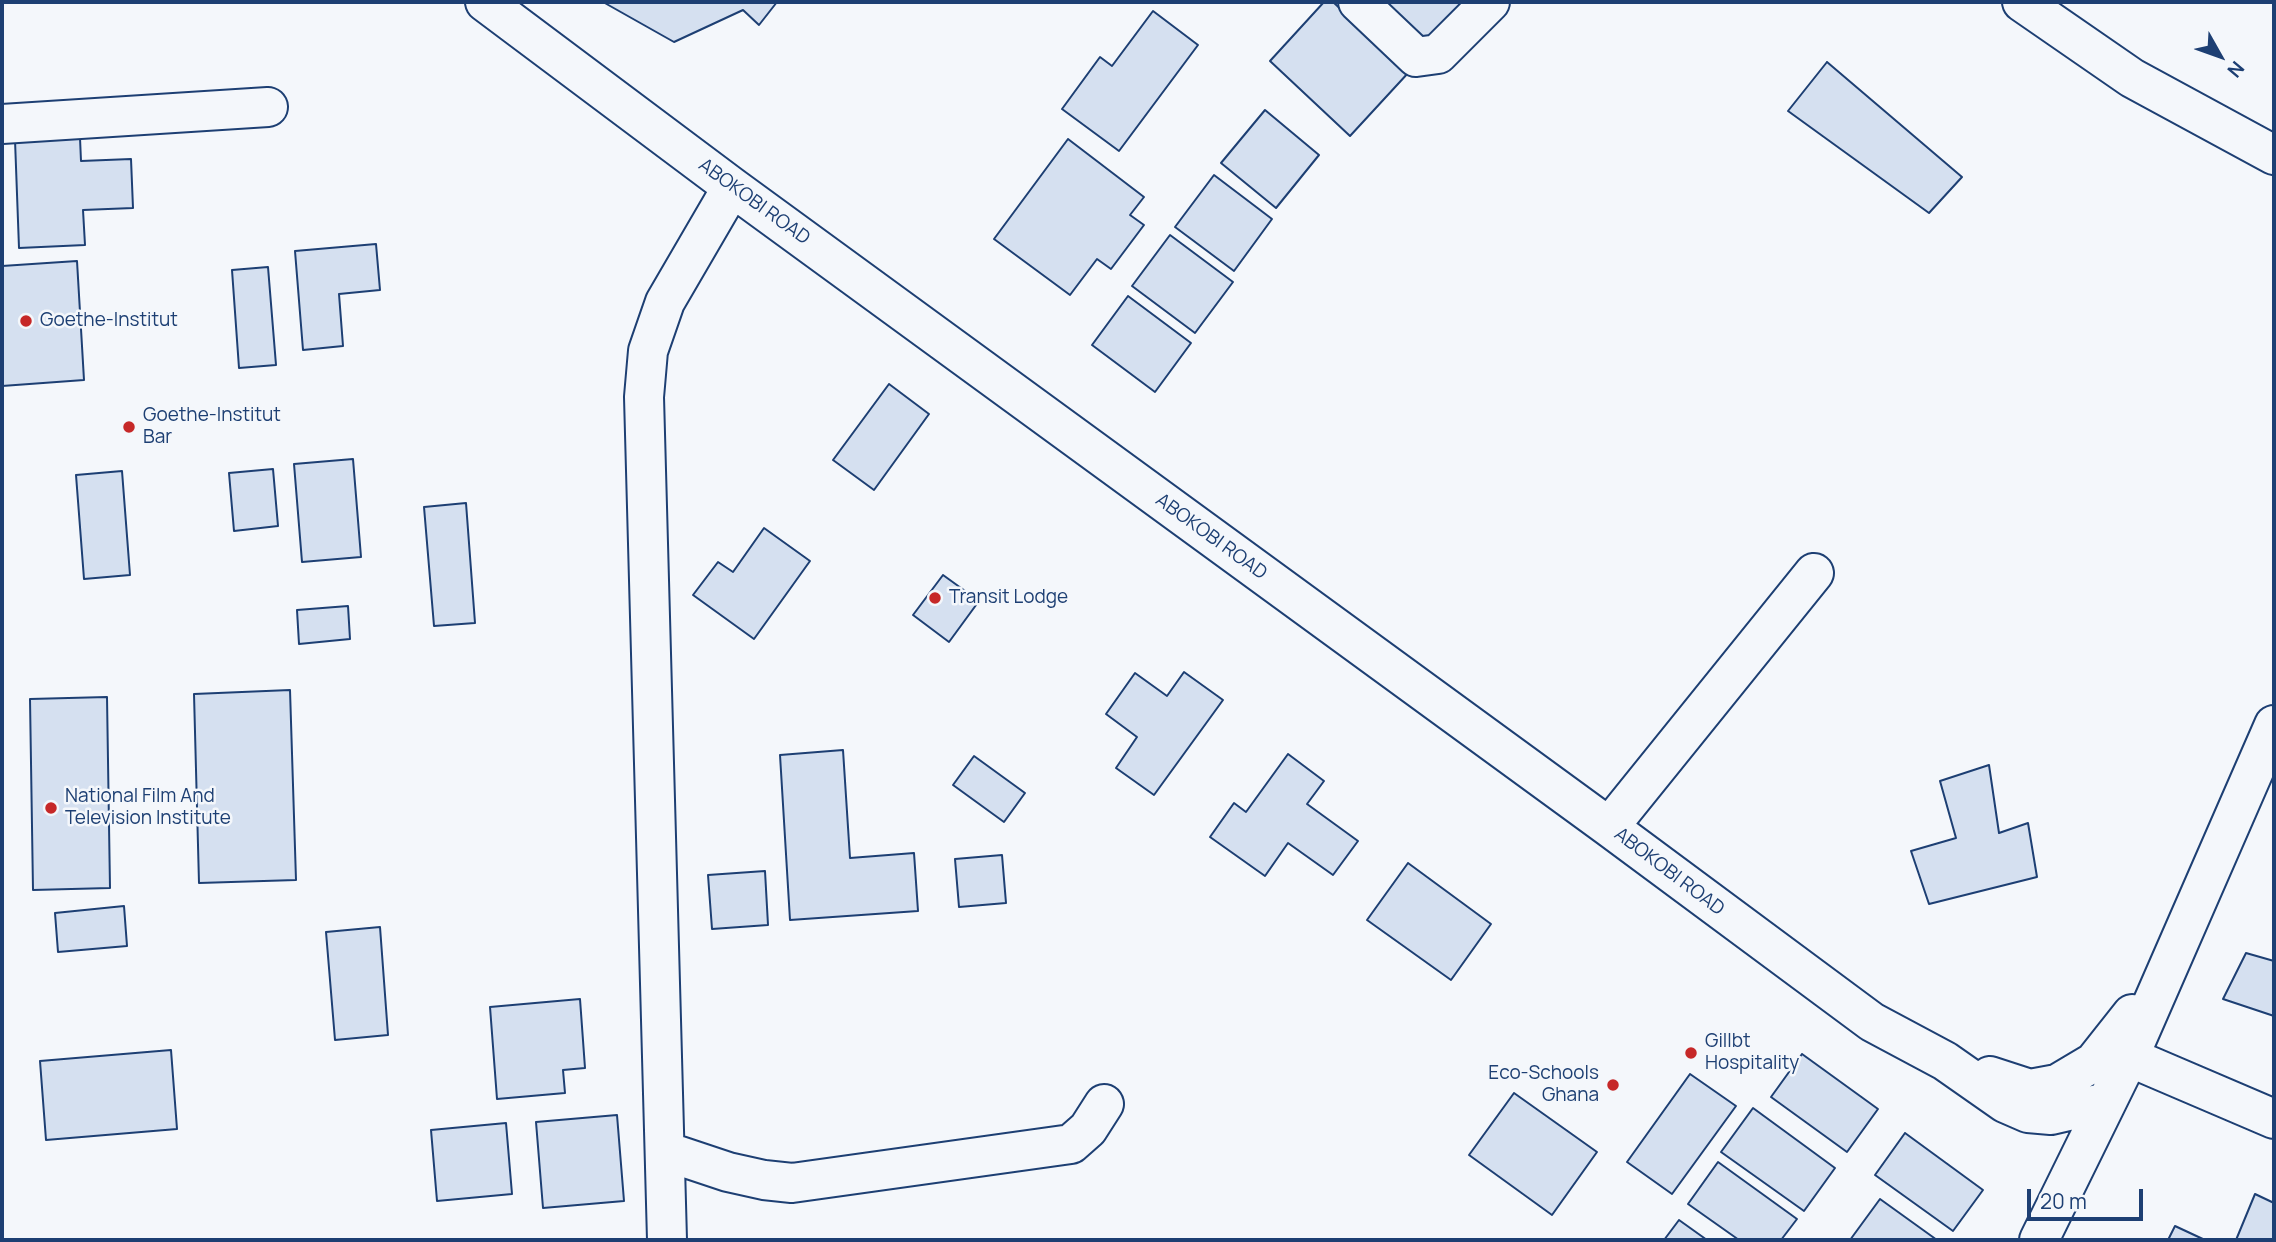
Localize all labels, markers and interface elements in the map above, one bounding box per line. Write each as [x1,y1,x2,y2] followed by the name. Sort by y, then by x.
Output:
[2185,21,2255,91] north arrow
[2222,56,2250,83] text: N
[694,154,814,250] street label: ABOKOBI ROAD
[40,310,178,332] place label: Goethe-Institut
[18,313,34,329] marker: Goethe-Institut
[143,405,281,449] place label: Goethe-Institut Bar
[121,419,137,435] marker: Goethe-Institut Bar
[1151,489,1271,585] street label: ABOKOBI ROAD
[949,587,1068,609] place label: Transit Lodge
[927,590,943,606] marker: Transit Lodge
[65,786,231,830] place label: National Film And Television Institute
[43,800,59,816] marker: National Film And Television Institute
[1609,823,1729,921] street label: ABOKOBI ROAD
[1705,1031,1799,1075] place label: Gillbt Hospitality
[1683,1045,1699,1061] marker: Gillbt Hospitality
[1488,1063,1599,1107] place label: Eco-Schools Ghana
[1605,1077,1621,1093] marker: Eco-Schools Ghana
[2031,1176,2146,1220] scale bar
[2040,1187,2087,1215] text: 20 m

